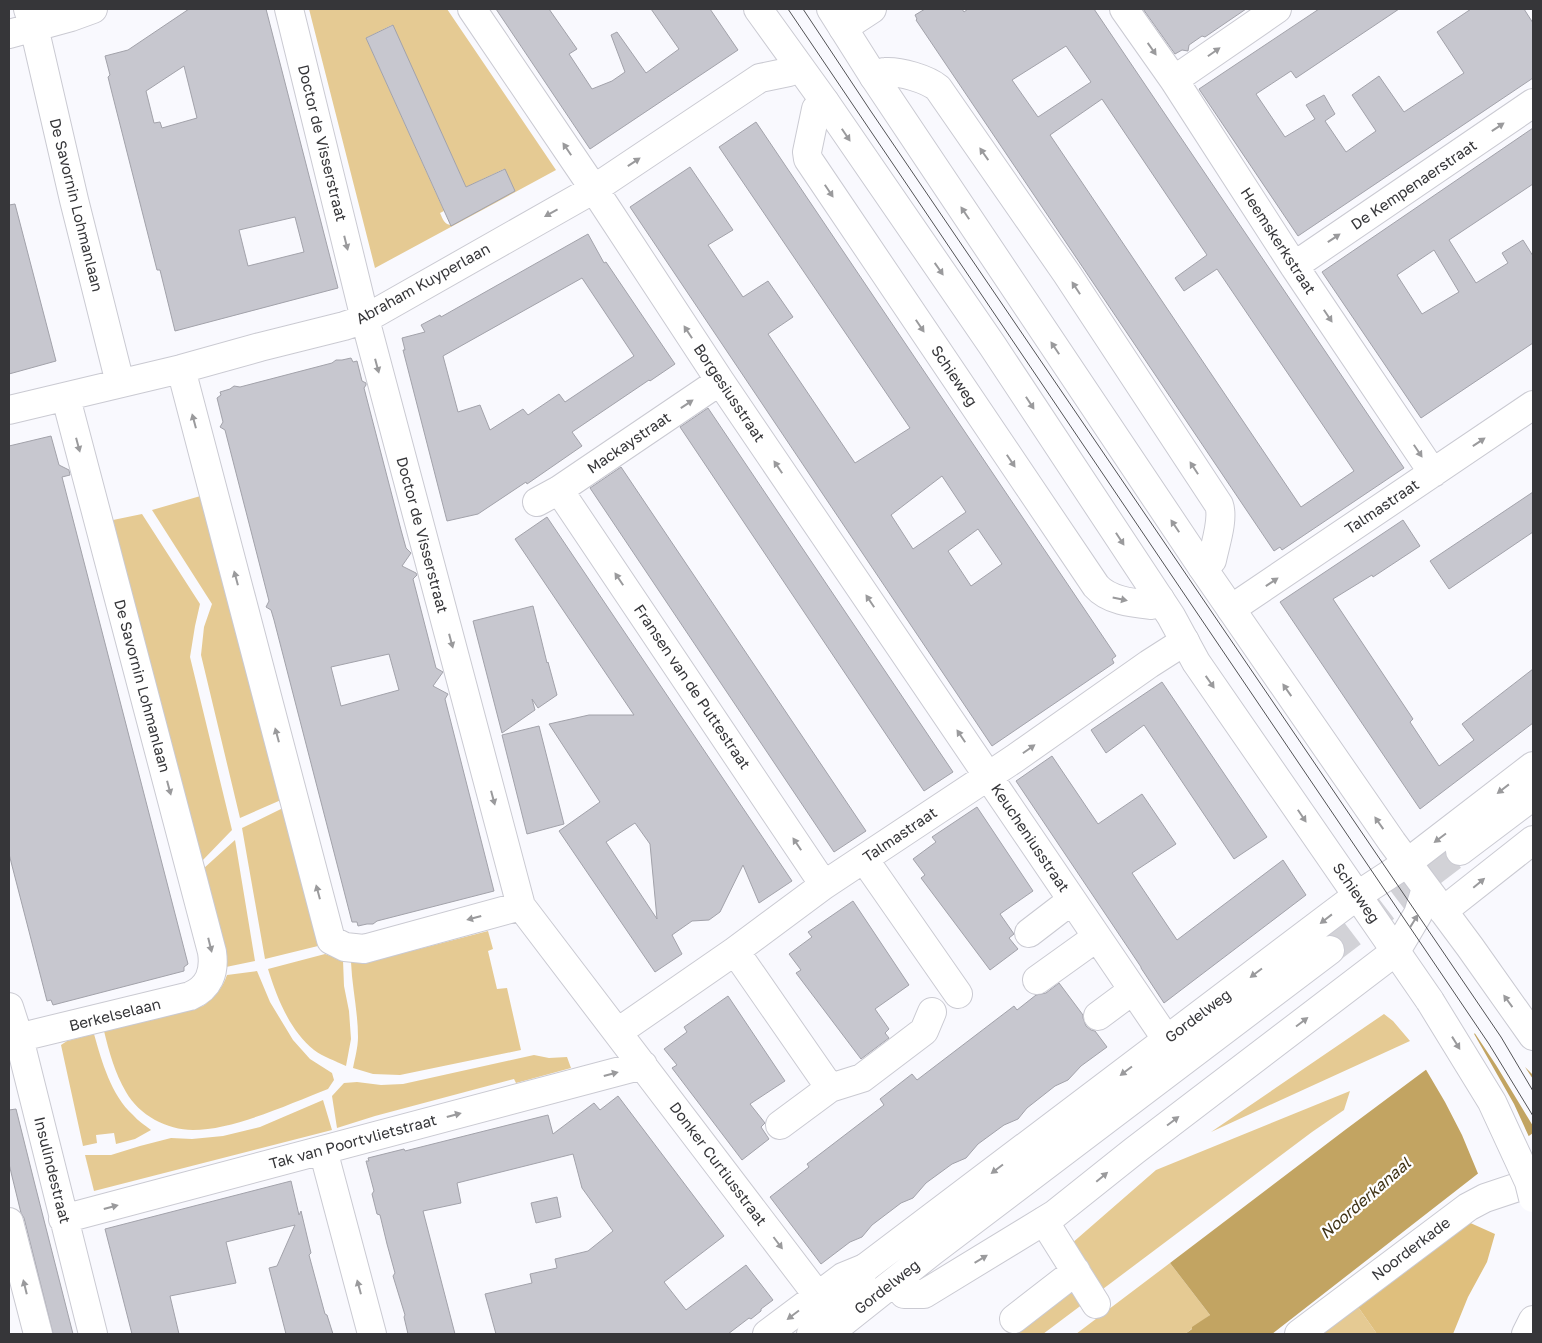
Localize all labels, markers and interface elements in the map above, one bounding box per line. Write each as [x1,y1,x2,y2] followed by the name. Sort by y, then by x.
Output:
[1147,42,1157,55] one-way arrow
[1207,47,1221,57] one-way arrow
[295,63,351,223] street label: Doctor de Visserstraat
[47,116,107,294] street label: De Savornin Lohmanlaan
[1491,123,1505,132] one-way arrow
[842,128,851,141] one-way arrow
[1347,135,1480,233] street label: De Kempenaerstraat
[562,142,572,155] one-way arrow
[979,147,989,161] one-way arrow
[628,157,641,167] one-way arrow
[1238,184,1320,297] street label: Heemskerkstraat
[825,185,834,198] one-way arrow
[960,206,970,219] one-way arrow
[544,209,559,217] one-way arrow
[1328,233,1341,243] one-way arrow
[342,236,350,251] one-way arrow
[352,239,493,327] street label: Abraham Kuyperlaan
[934,262,944,275] one-way arrow
[1071,281,1081,295] one-way arrow
[1323,309,1333,323] one-way arrow
[915,319,925,333] one-way arrow
[683,325,693,339] one-way arrow
[690,340,769,445] street label: Borgesiusstraat
[1051,341,1060,354] one-way arrow
[928,342,982,409] street label: Schieweg
[374,359,382,374] one-way arrow
[1025,396,1035,410] one-way arrow
[680,399,694,409] one-way arrow
[583,408,674,477] street label: Mackaystraat
[190,413,198,429] one-way arrow
[75,437,83,452] one-way arrow
[1472,437,1486,447] one-way arrow
[1413,444,1423,457] one-way arrow
[1006,454,1016,468] one-way arrow
[393,455,452,615] street label: Doctor de Visserstraat
[773,460,783,474] one-way arrow
[1190,461,1199,474] one-way arrow
[1341,475,1422,538] street label: Talmastraat
[1170,520,1180,533] one-way arrow
[1115,532,1124,545] one-way arrow
[231,571,239,586] one-way arrow
[614,572,624,585] one-way arrow
[1265,578,1279,587] one-way arrow
[865,595,874,608] one-way arrow
[1113,596,1129,604] one-way arrow
[111,597,175,774] street label: De Savornin Lohmanlaan
[631,601,755,772] street label: Fransen van de Puttestraat
[447,634,455,649] one-way arrow
[1205,676,1215,689] one-way arrow
[1282,683,1292,696] one-way arrow
[273,728,281,743] one-way arrow
[956,729,966,743] one-way arrow
[1022,744,1036,754] one-way arrow
[988,780,1074,895] street label: Keucheniusstraat
[165,781,173,796] one-way arrow
[1497,784,1510,794] one-way arrow
[489,791,497,806] one-way arrow
[859,803,940,866] street label: Talmastraat
[1297,810,1307,823] one-way arrow
[1374,817,1384,830] one-way arrow
[1434,832,1447,843] one-way arrow
[792,838,802,851] one-way arrow
[1330,859,1384,926] street label: Schieweg
[1472,878,1485,889] one-way arrow
[314,885,322,900] one-way arrow
[1320,914,1333,925] one-way arrow
[1409,914,1418,927] one-way arrow
[467,915,482,923] one-way arrow
[206,938,214,953] one-way arrow
[1250,967,1263,978] one-way arrow
[1161,985,1234,1046] street label: Gordelweg
[67,994,162,1034] street label: Berkelselaan
[1503,994,1513,1007] one-way arrow
[1295,1017,1308,1028] one-way arrow
[1452,1036,1461,1049] one-way arrow
[1120,1065,1133,1076] one-way arrow
[603,1069,618,1077] one-way arrow
[666,1098,771,1229] street label: Donker Curtiusstraat
[267,1110,438,1172] street label: Tak van Poortvlietstraat
[446,1111,461,1119] one-way arrow
[31,1115,75,1225] street label: Insulindestraat
[1166,1116,1180,1126] one-way arrow
[1316,1153,1415,1243] water label: Noorderkanaal
[991,1163,1004,1174] one-way arrow
[1095,1172,1108,1183] one-way arrow
[103,1202,118,1210] one-way arrow
[1368,1213,1453,1284] street label: Noorderkade
[773,1236,784,1249] one-way arrow
[850,1255,923,1317] street label: Gordelweg
[974,1255,987,1264] one-way arrow
[21,1280,29,1295] one-way arrow
[355,1280,363,1295] one-way arrow
[786,1310,800,1320] one-way arrow

